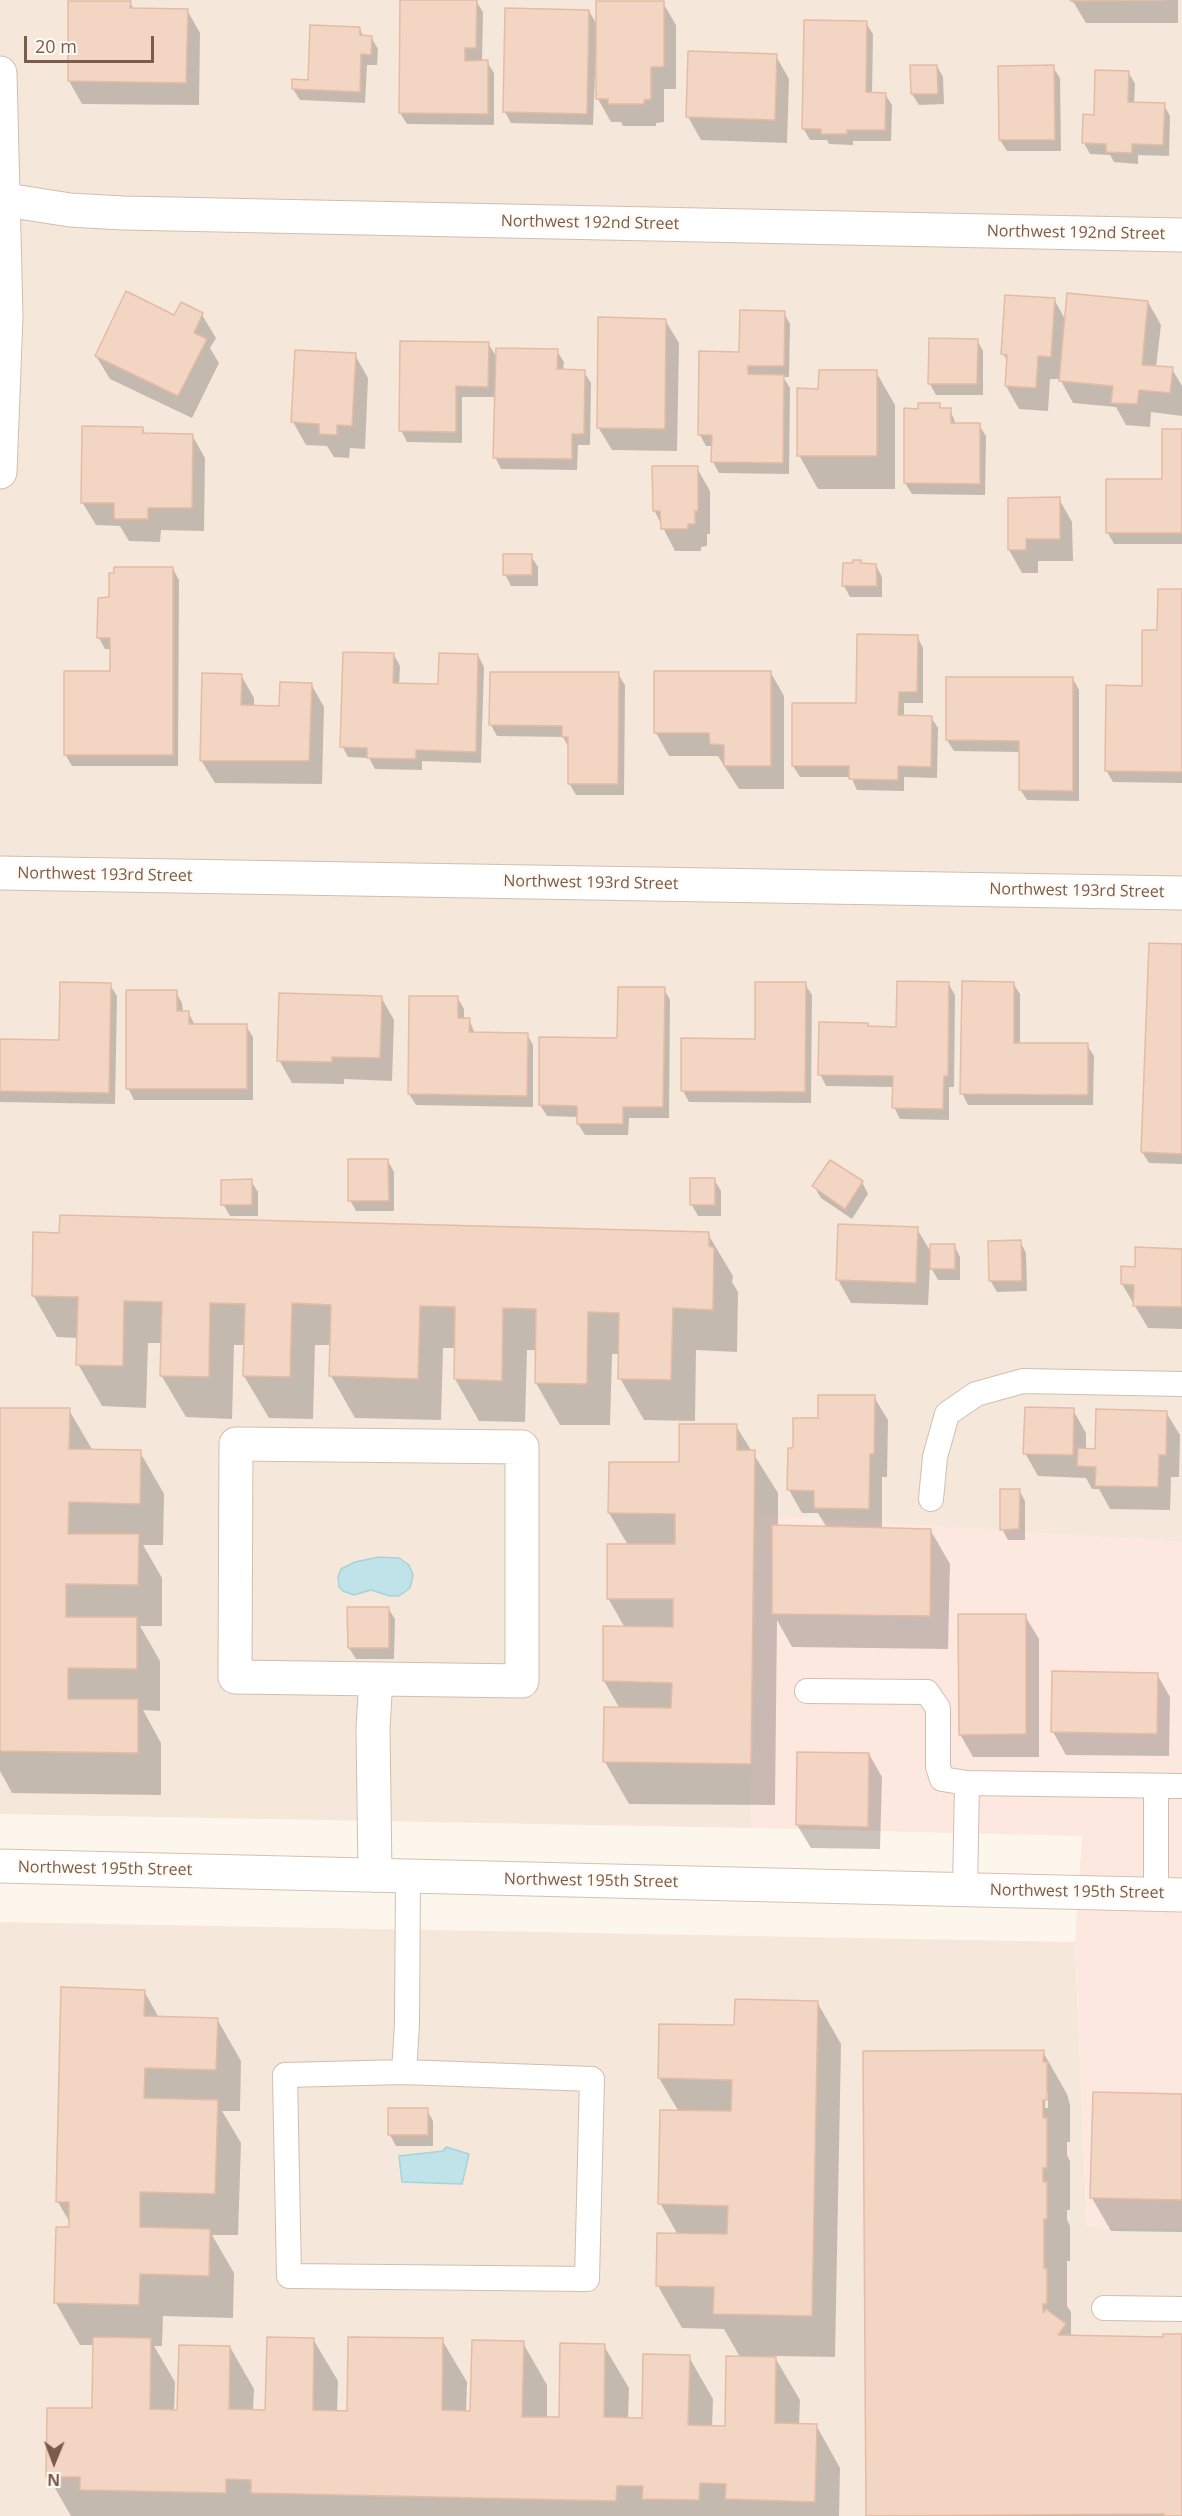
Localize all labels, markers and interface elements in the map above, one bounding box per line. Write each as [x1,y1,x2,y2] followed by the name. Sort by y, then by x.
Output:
[27,24,158,62] scale bar
[35,34,77,58] text: 20 m
[501,212,679,234] street label: Northwest 192nd Street
[987,222,1165,244] street label: Northwest 192nd Street
[17,864,193,886] street label: Northwest 193rd Street
[503,872,679,894] street label: Northwest 193rd Street
[989,880,1165,902] street label: Northwest 193rd Street
[18,1858,192,1880] street label: Northwest 195th Street
[504,1870,678,1892] street label: Northwest 195th Street
[990,1881,1164,1903] street label: Northwest 195th Street
[24,2432,84,2492] north arrow
[47,2469,60,2491] text: N

